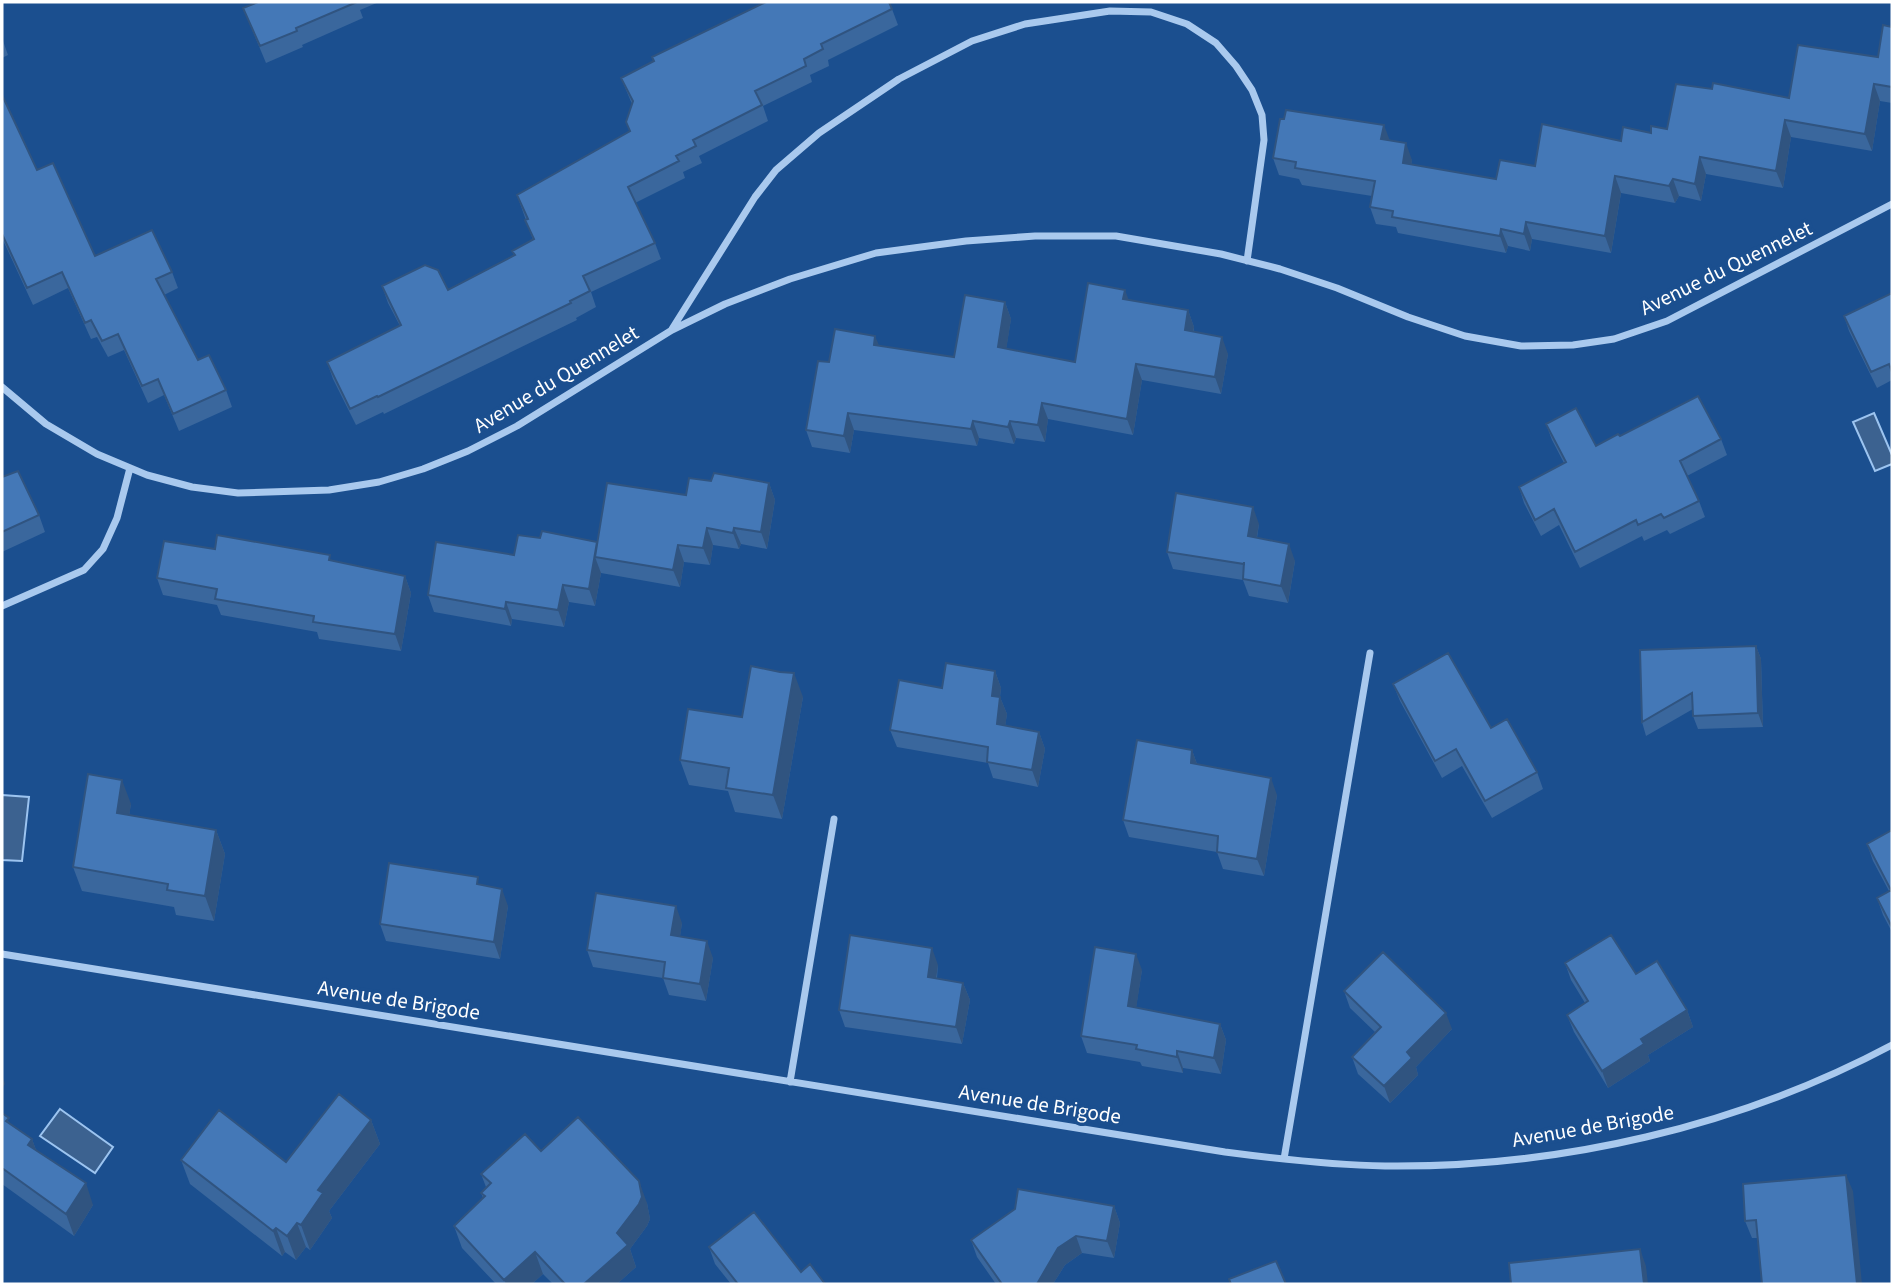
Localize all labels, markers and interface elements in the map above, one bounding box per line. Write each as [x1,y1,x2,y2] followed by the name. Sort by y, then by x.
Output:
[1635,213,1817,323] street label: Avenue du Quennelet
[468,318,644,440] street label: Avenue du Quennelet
[316,972,482,1028] street label: Avenue de Brigode
[957,1076,1123,1132] street label: Avenue de Brigode
[1510,1097,1676,1155] street label: Avenue de Brigode

